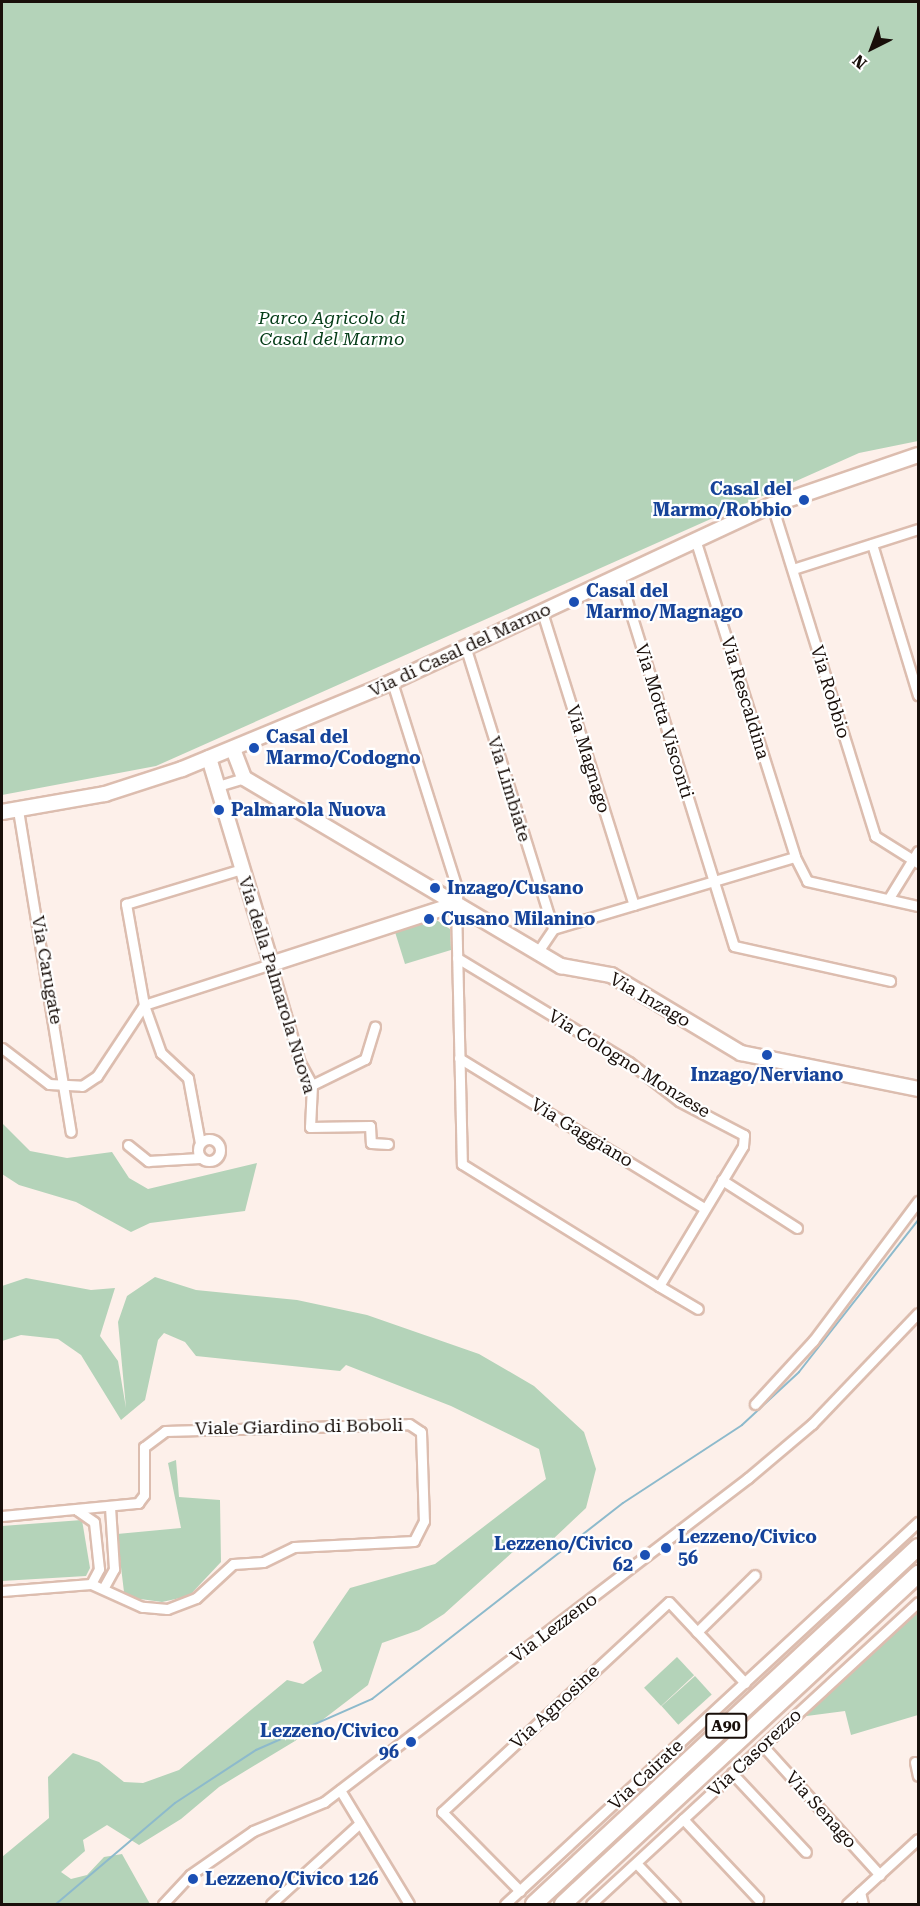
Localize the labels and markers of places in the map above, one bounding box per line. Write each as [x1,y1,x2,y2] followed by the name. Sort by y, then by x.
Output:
[653,479,792,522] place label: Casal del Marmo/Robbio
[797,493,811,507] marker: Casal del Marmo/Robbio
[586,581,743,624] place label: Casal del Marmo/Magnago
[567,595,581,609] marker: Casal del Marmo/Magnago
[266,727,421,770] place label: Casal del Marmo/Codogno
[247,741,261,755] marker: Casal del Marmo/Codogno
[231,799,386,821] place label: Palmarola Nuova
[212,803,226,817] marker: Palmarola Nuova
[447,877,584,899] place label: Inzago/Cusano
[428,881,442,895] marker: Inzago/Cusano
[441,908,595,930] place label: Cusano Milanino
[422,912,436,926] marker: Cusano Milanino
[760,1048,774,1062] marker: Inzago/Nerviano
[691,1064,843,1086] place label: Inzago/Nerviano
[678,1527,817,1570] place label: Lezzeno/Civico 56
[494,1534,633,1576] place label: Lezzeno/Civico 62
[659,1541,673,1555] marker: Lezzeno/Civico 56
[638,1548,652,1562] marker: Lezzeno/Civico 62
[260,1721,399,1764] place label: Lezzeno/Civico 96
[404,1735,418,1749] marker: Lezzeno/Civico 96
[205,1868,379,1890] place label: Lezzeno/Civico 126
[186,1872,200,1886] marker: Lezzeno/Civico 126

